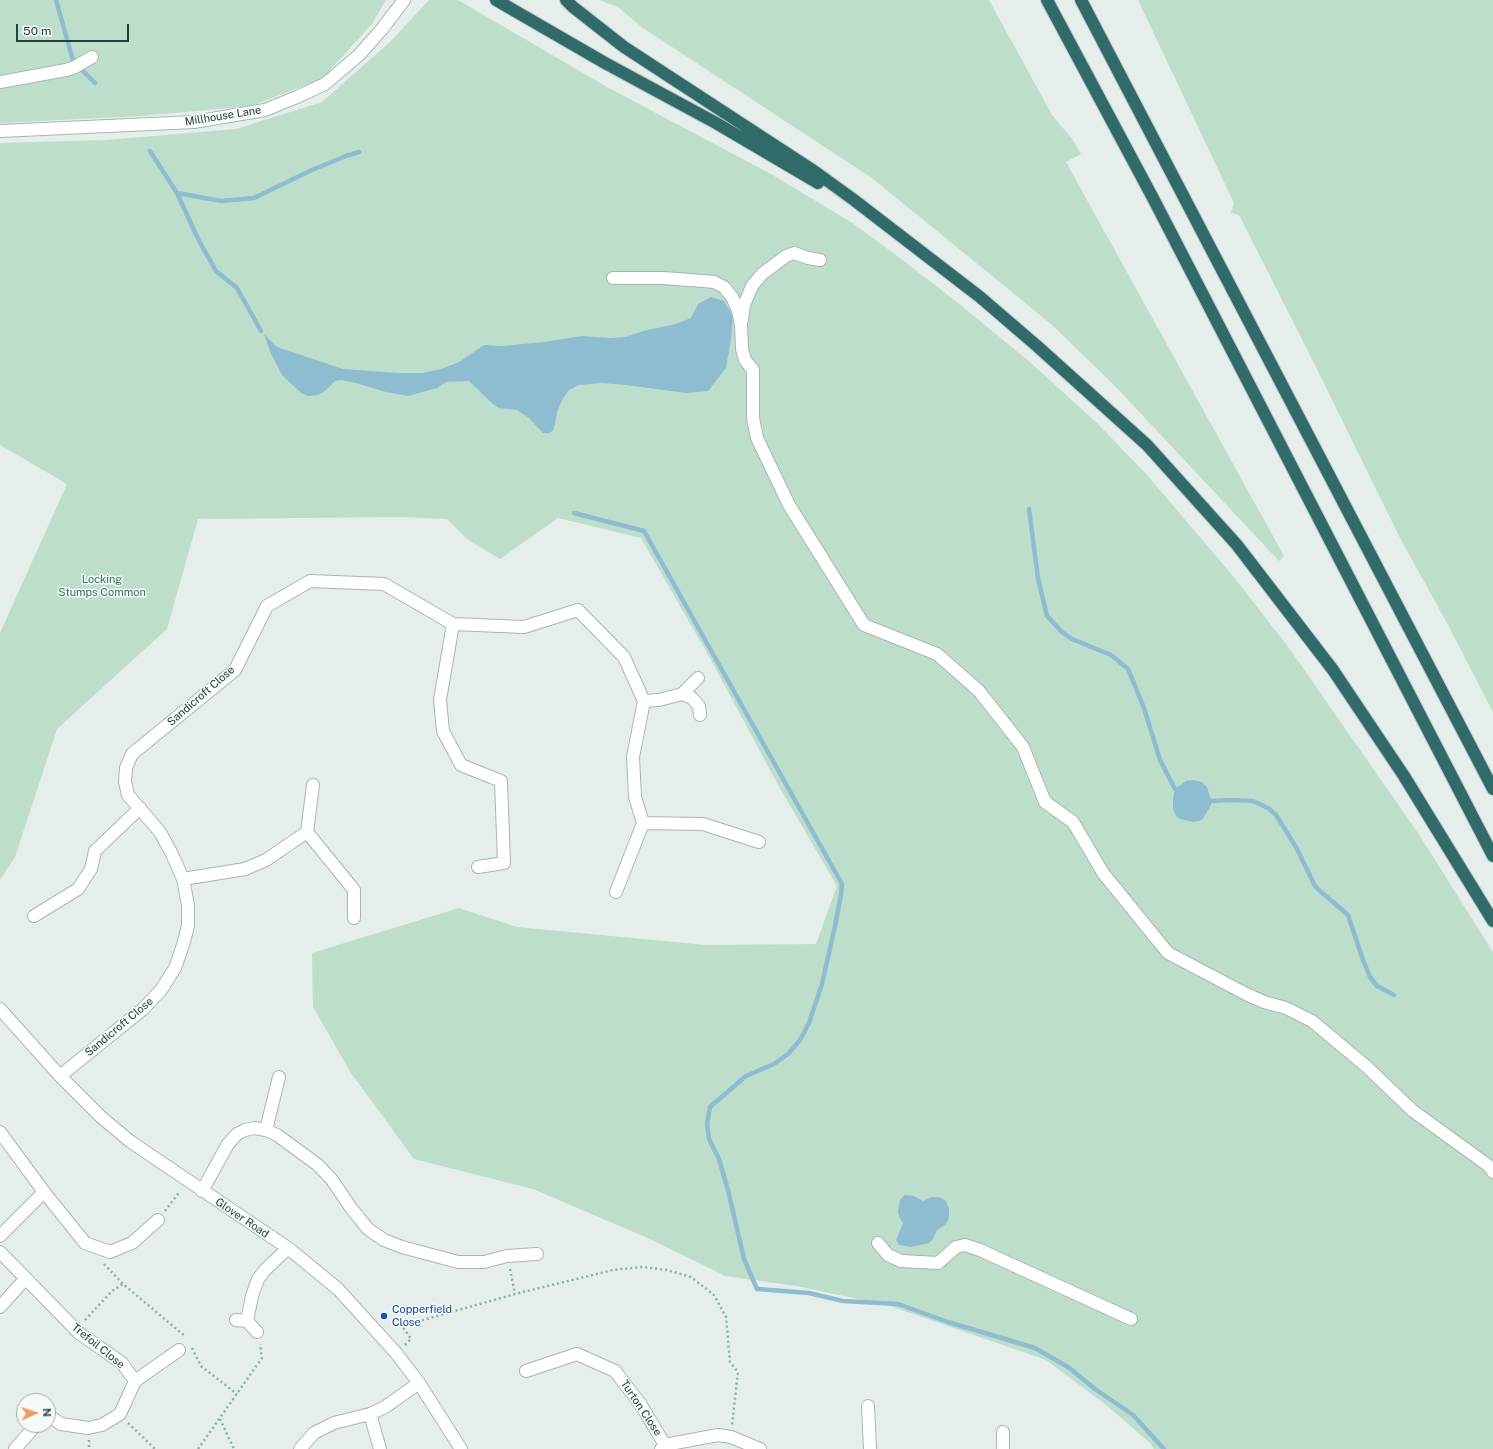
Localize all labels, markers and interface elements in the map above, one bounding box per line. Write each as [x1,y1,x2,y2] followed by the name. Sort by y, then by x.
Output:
[18,16,131,42] scale bar
[23,24,51,38] text: 50 m
[184,103,262,129] street label: Millhouse Lane
[58,573,146,599] park label: Locking Stumps Common
[165,663,237,729] street label: Sandicroft Close
[82,995,156,1059] street label: Sandicroft Close
[213,1195,271,1241] street label: Glover Road
[392,1303,452,1329] place label: Copperfield Close
[379,1311,389,1321] marker: Copperfield Close
[69,1321,127,1371] street label: Trefoil Close
[617,1378,665,1438] street label: Turton Close
[16,1393,56,1433] north arrow
[41,1408,53,1417] text: N

